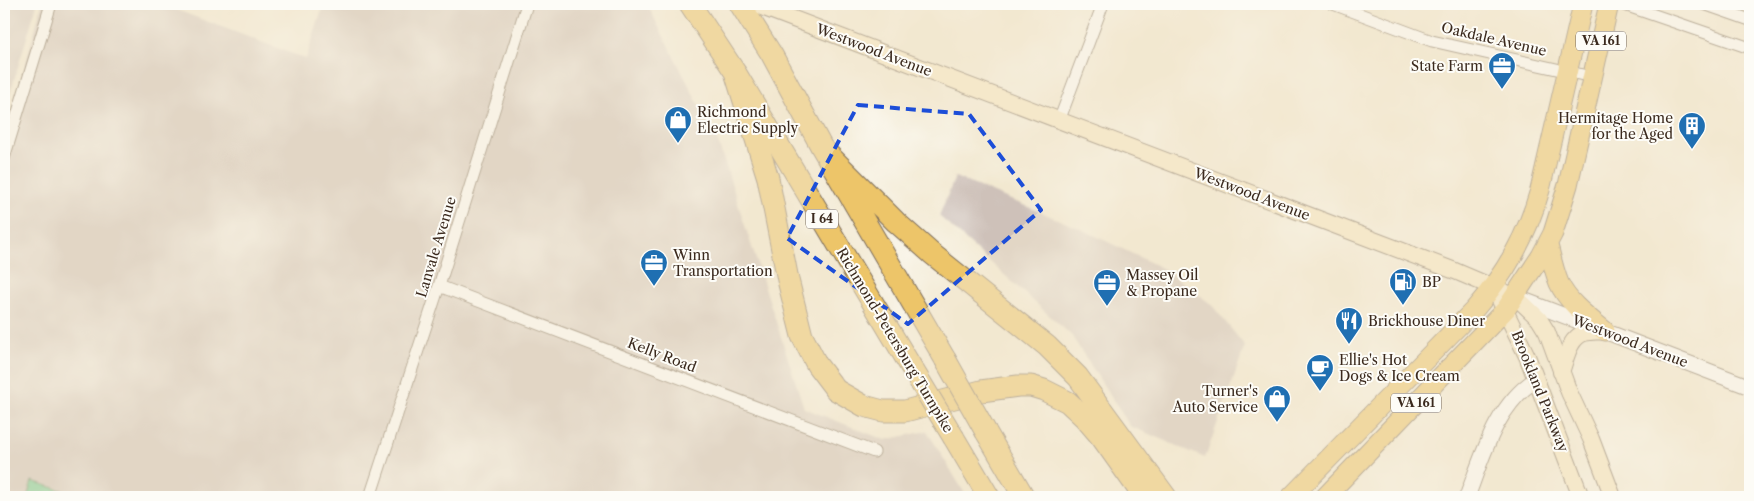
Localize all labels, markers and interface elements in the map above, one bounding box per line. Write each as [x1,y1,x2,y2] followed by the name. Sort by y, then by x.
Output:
[1440,18,1549,60] street label: Oakdale Avenue
[813,19,935,80] street label: Westwood Avenue
[1576,31,1626,50] road number: VA 161
[1487,51,1517,90] office icon: State Farm
[1411,57,1483,75] place label: State Farm
[697,103,798,137] place label: Richmond Electric Supply
[663,105,693,144] shop icon: Richmond Electric Supply
[1558,109,1673,143] place label: Hermitage Home for the Aged
[1677,111,1707,150] building icon: Hermitage Home for the Aged
[1191,163,1313,224] street label: Westwood Avenue
[412,194,460,300] street label: Lanvale Avenue
[806,210,838,228] road number: I 64
[833,244,958,436] street label: Richmond-Petersburg Turnpike
[672,246,773,280] place label: Winn Transportation
[639,248,669,287] office icon: Winn Transportation
[1126,266,1198,300] place label: Massey Oil & Propane
[1388,267,1418,306] fuel station icon: BP
[1092,268,1122,307] office icon: Massey Oil & Propane
[1422,273,1441,291] place label: BP
[1334,306,1364,345] restaurant icon: Brickhouse Diner
[1569,310,1691,371] street label: Westwood Avenue
[1368,312,1485,330] place label: Brickhouse Diner
[1507,328,1573,455] street label: Brookland Parkway
[625,334,699,377] street label: Kelly Road
[1339,351,1460,385] place label: Ellie's Hot Dogs & Ice Cream
[1305,353,1335,392] cafe icon: Ellie's Hot Dogs & Ice Cream
[1172,382,1258,416] place label: Turner's Auto Service
[1262,384,1292,423] shop icon: Turner's Auto Service
[1391,393,1441,412] road number: VA 161

